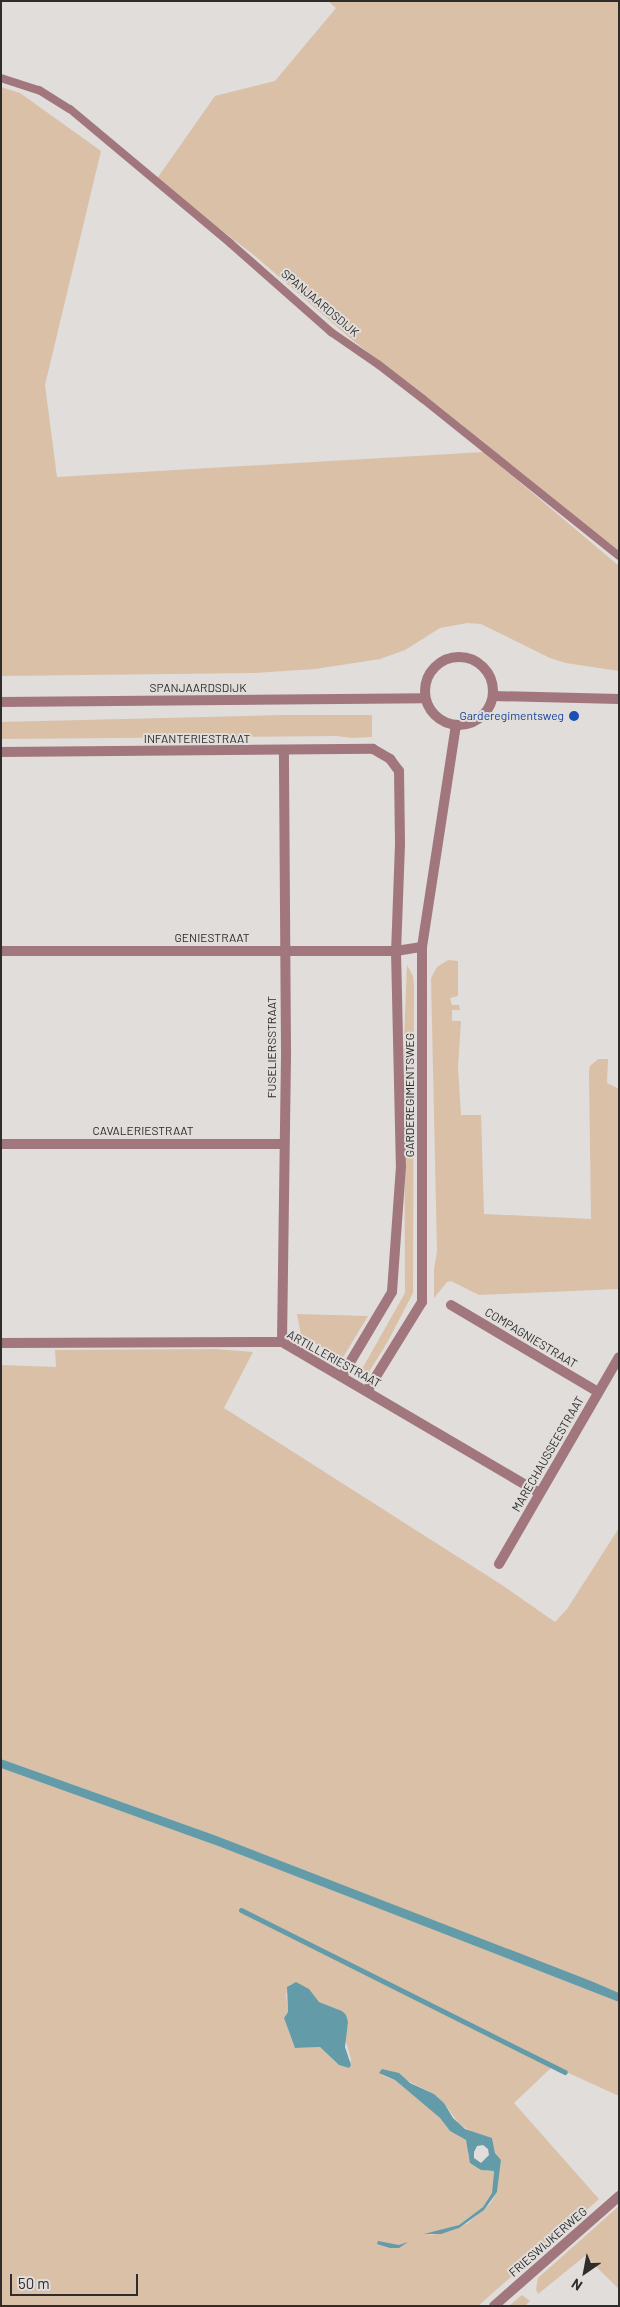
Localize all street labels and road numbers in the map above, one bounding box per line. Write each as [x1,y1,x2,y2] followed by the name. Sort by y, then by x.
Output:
[278,266,362,340] street label: SPANJAARDSDIJK
[149,681,247,695] street label: SPANJAARDSDIJK
[144,732,250,746] street label: INFANTERIESTRAAT
[174,931,250,945] street label: GENIESTRAAT
[265,996,279,1098] street label: FUSELIERSSTRAAT
[403,1033,417,1157] street label: GARDEREGIMENTSWEG
[93,1124,193,1138] street label: CAVALERIESTRAAT
[482,1305,580,1371] street label: COMPAGNIESTRAAT
[285,1327,383,1391] street label: ARTILLERIESTRAAT
[509,1394,587,1514] street label: MARECHAUSSEESTRAAT
[506,2204,590,2280] street label: FRIESWIJKERWEG

